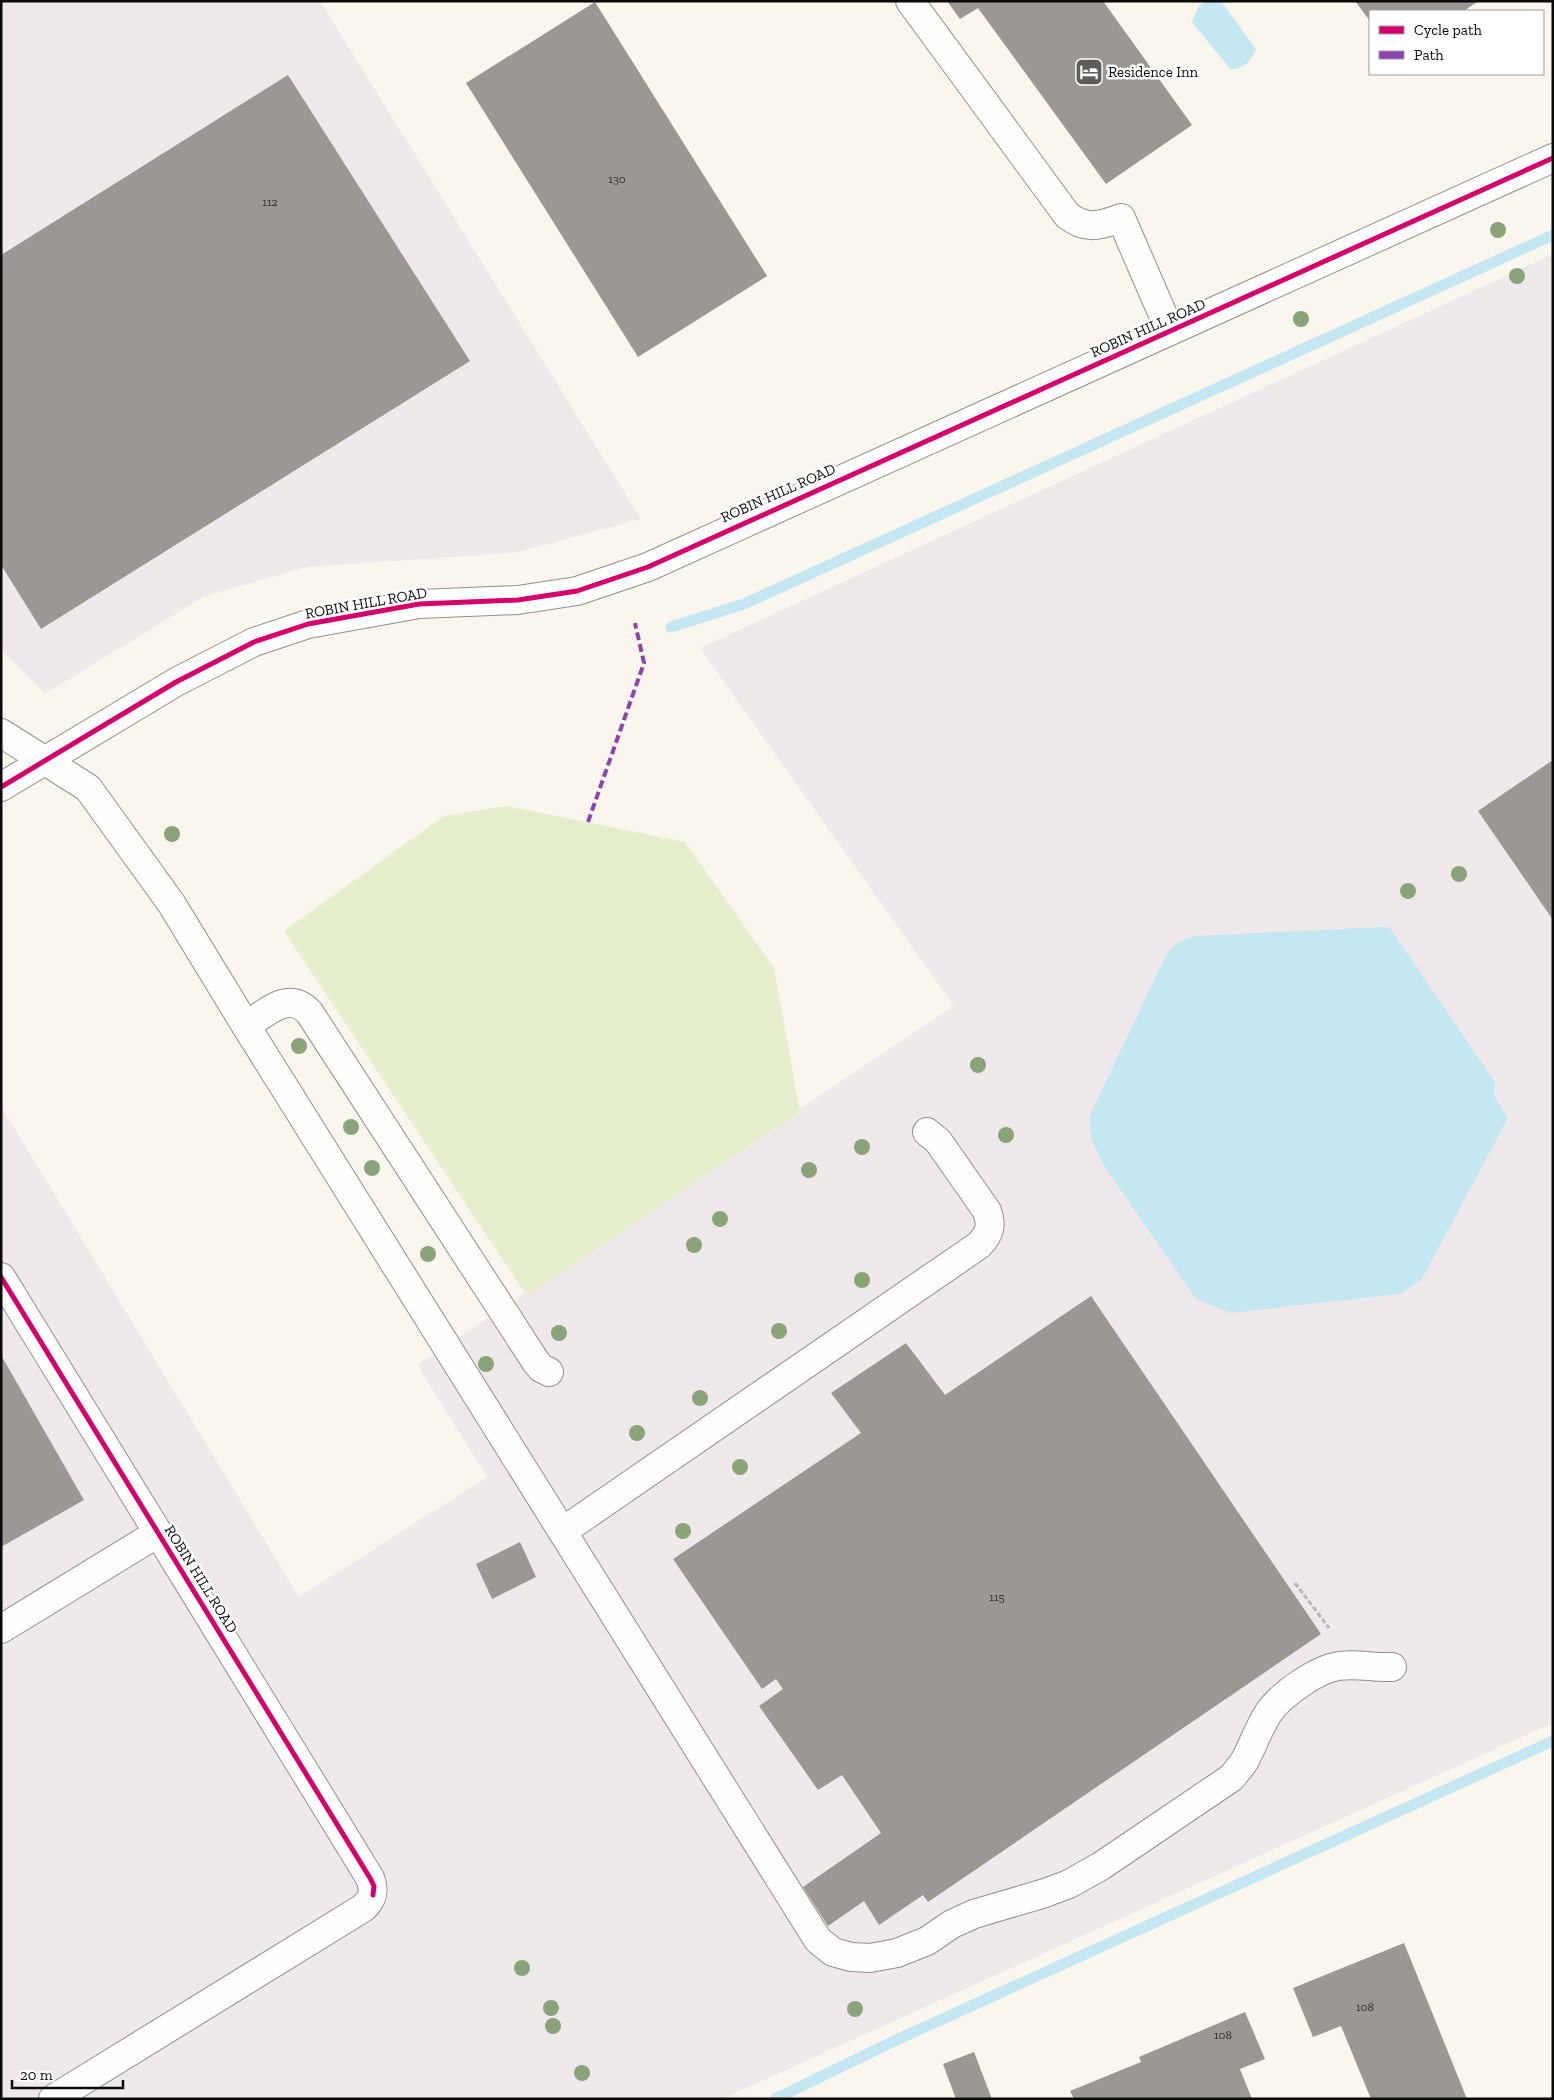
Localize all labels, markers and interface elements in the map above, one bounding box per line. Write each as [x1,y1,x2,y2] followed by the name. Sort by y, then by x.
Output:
[1369,10,1544,75] legend
[1414,21,1483,39] text: Cycle path
[1414,46,1444,64] text: Path
[1074,57,1104,87] hotel icon: Residence Inn
[1108,63,1199,81] place label: Residence Inn
[608,172,626,186] house number: 130
[262,195,278,209] house number: 112
[1088,295,1208,361] street label: ROBIN HILL ROAD
[718,460,838,526] street label: ROBIN HILL ROAD
[304,583,428,623] street label: ROBIN HILL ROAD
[161,1522,241,1636] street label: ROBIN HILL ROAD
[989,1590,1005,1604] house number: 115
[1356,2000,1374,2014] house number: 108
[1214,2028,1232,2042] house number: 108
[12,2058,124,2090] scale bar
[20,2066,53,2084] text: 20 m

